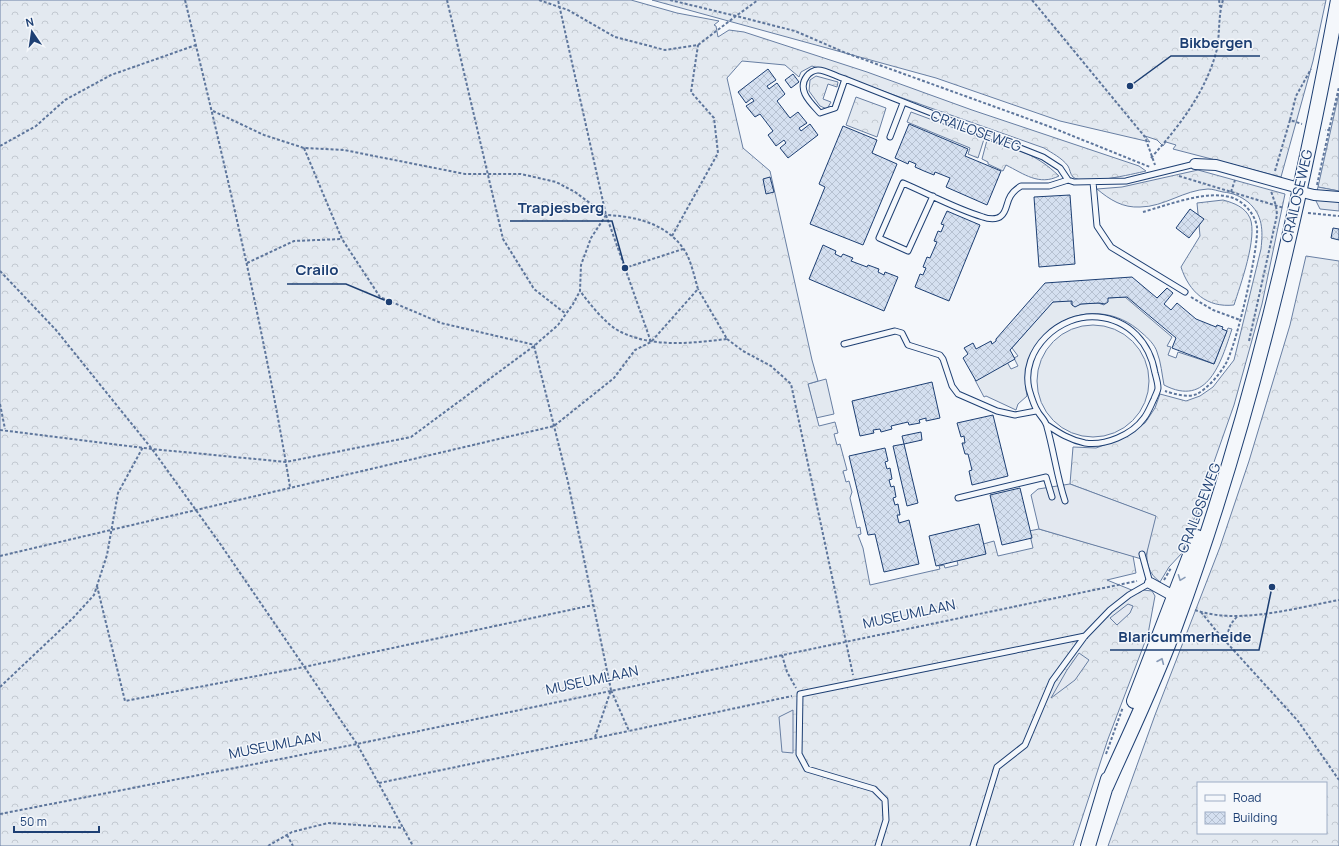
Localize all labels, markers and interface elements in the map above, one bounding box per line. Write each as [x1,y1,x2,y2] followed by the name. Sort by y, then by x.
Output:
[12,12,52,52] north arrow
[24,14,35,30] text: N
[1171,29,1260,56] callout: Bikbergen
[1179,32,1253,53] text: Bikbergen
[928,105,1024,156] street label: CRAILOSEWEG
[1277,147,1316,244] street label: CRAILOSEWEG
[510,194,612,221] callout: Trapjesberg
[518,197,604,218] text: Trapjesberg
[287,257,346,284] callout: Crailo
[295,259,339,280] text: Crailo
[1173,460,1224,556] street label: CRAILOSEWEG
[1178,574,1186,581] one-way arrow
[861,594,957,633] street label: MUSEUMLAAN
[1110,623,1259,650] callout: Blaricummerheide
[1118,626,1252,647] text: Blaricummerheide
[1156,658,1164,666] one-way arrow
[544,660,640,699] street label: MUSEUMLAAN
[227,726,323,763] street label: MUSEUMLAAN
[1197,782,1327,834] legend
[1233,789,1261,806] text: Road
[14,808,99,834] scale bar
[1233,809,1277,826] text: Building
[20,813,47,830] text: 50 m

